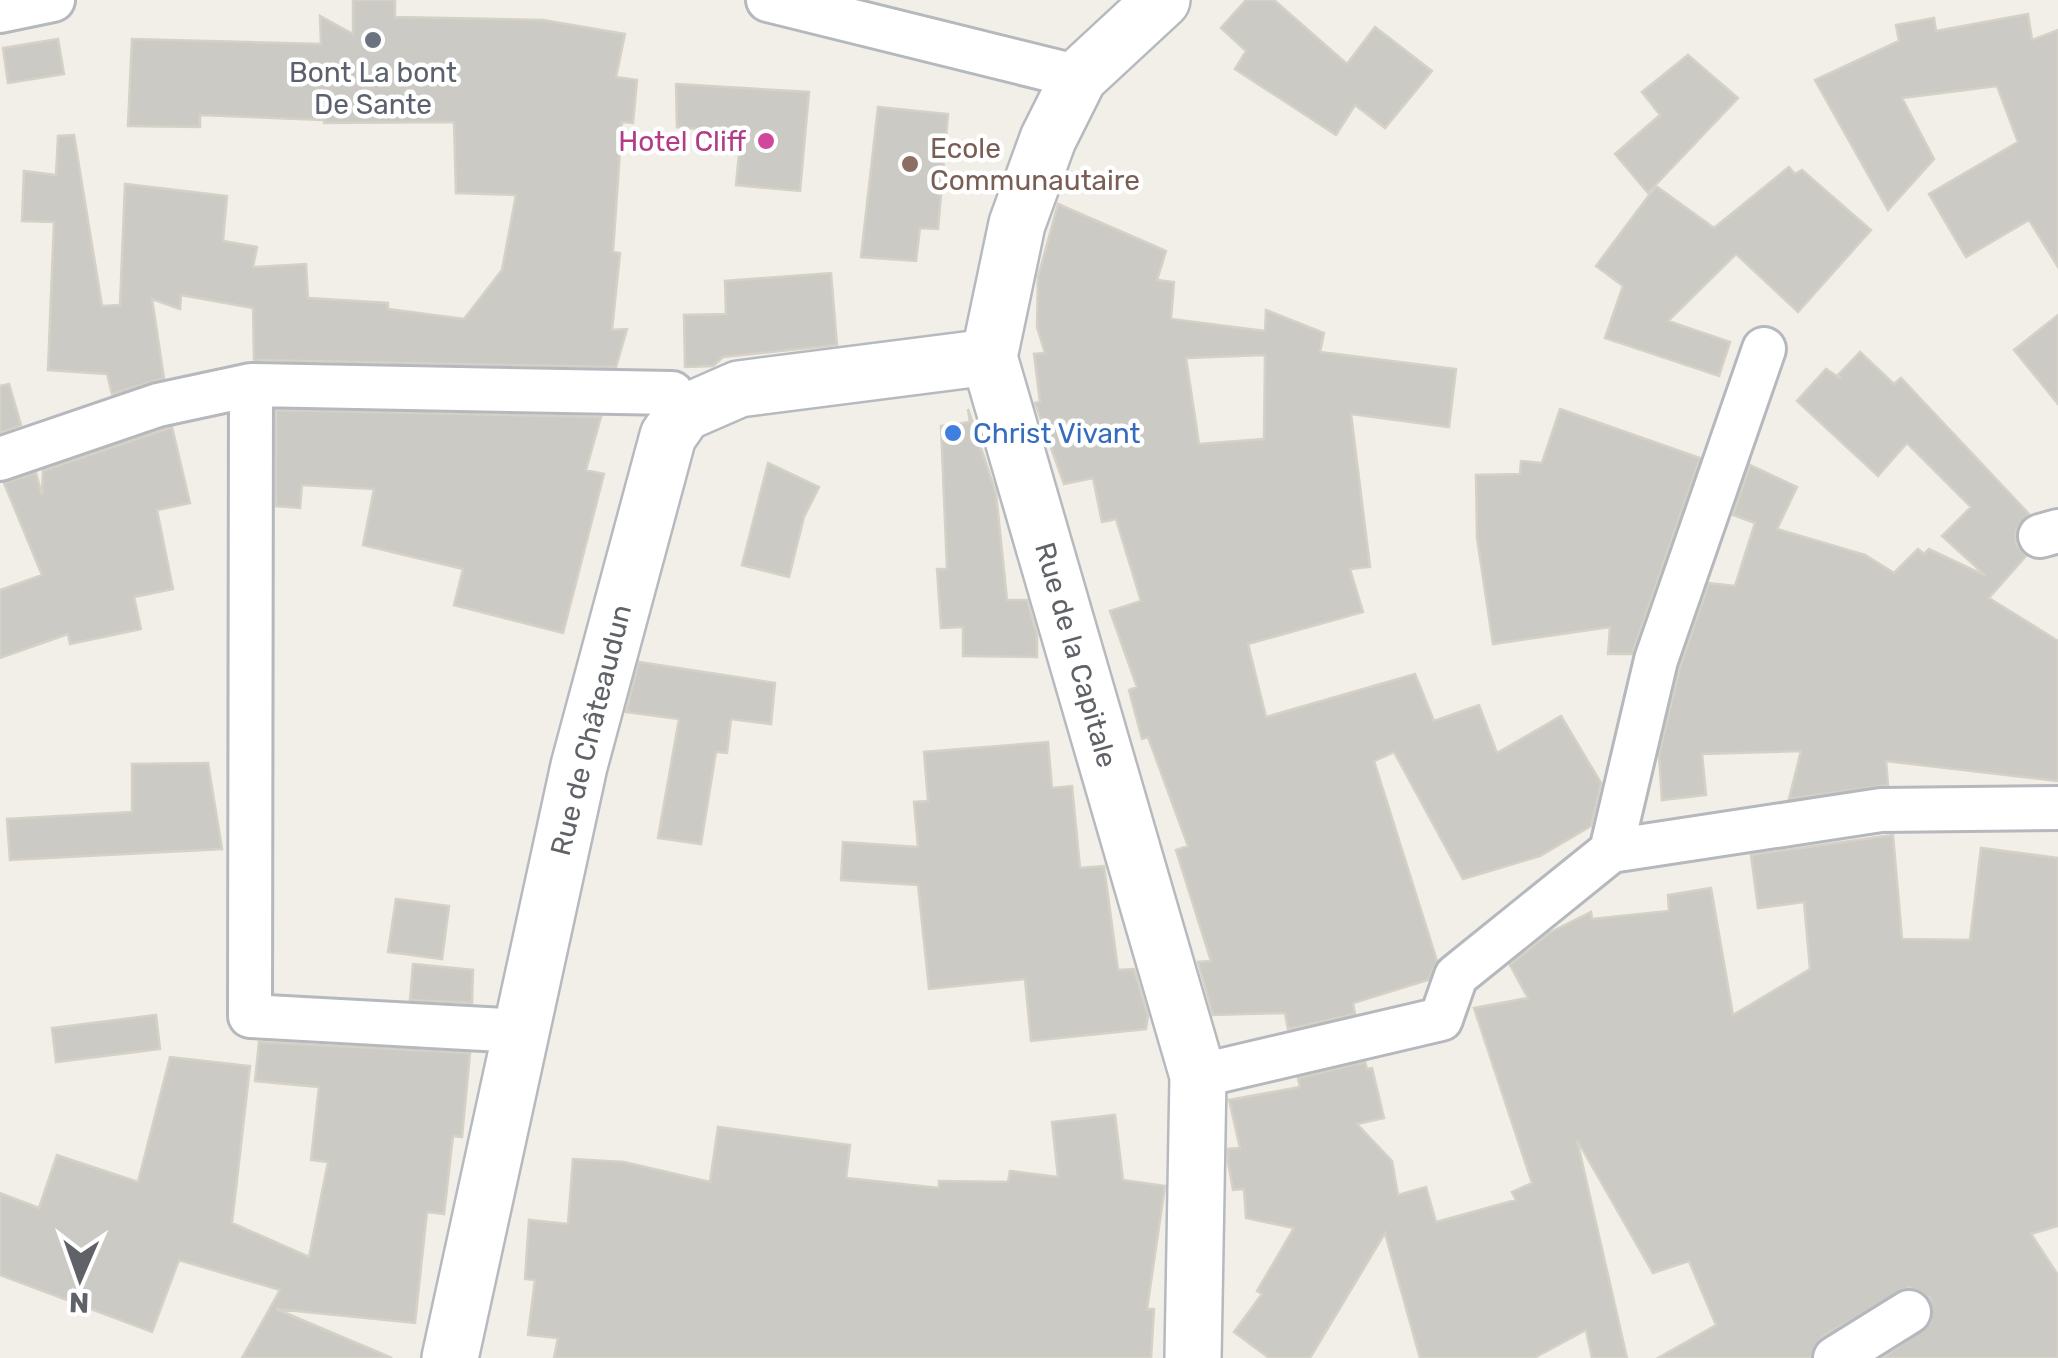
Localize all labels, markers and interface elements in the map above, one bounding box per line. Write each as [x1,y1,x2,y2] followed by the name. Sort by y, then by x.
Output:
[362,29,384,51] marker: Bont La bont De Sante
[289,56,457,121] place label: Bont La bont De Sante
[618,125,747,158] place label: Hotel Cliff
[755,130,777,152] marker: Hotel Cliff
[930,132,1140,197] place label: Ecole Communautaire
[899,153,921,175] marker: Ecole Communautaire
[973,417,1141,450] place label: Christ Vivant
[942,422,964,444] marker: Christ Vivant
[1028,539,1124,771] street label: Rue de la Capitale
[544,601,638,859] street label: Rue de Châteaudun
[30,1228,130,1328] north arrow
[69,1286,90,1319] text: N

